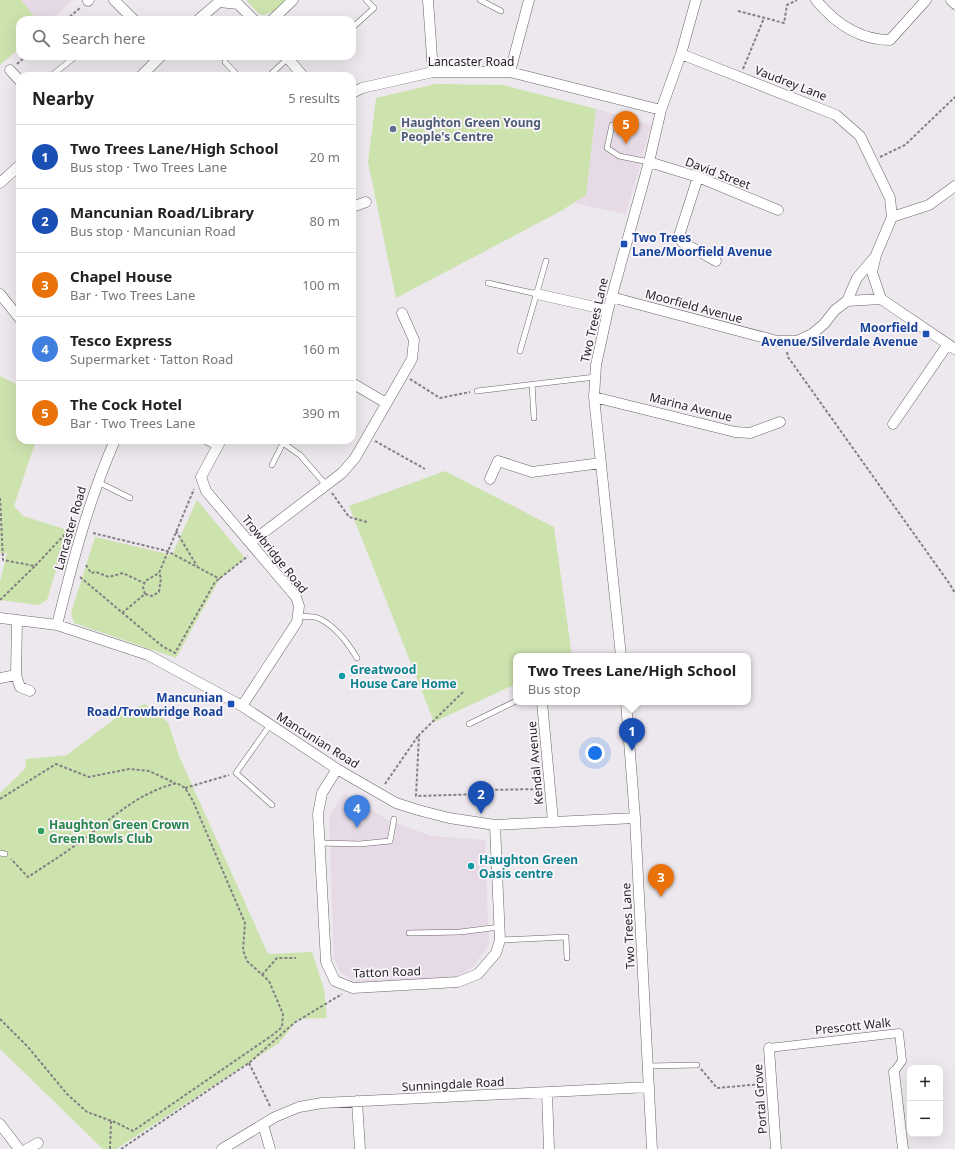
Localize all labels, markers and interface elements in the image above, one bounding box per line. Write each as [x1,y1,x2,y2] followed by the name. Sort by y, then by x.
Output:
[16,16,356,60] search box
[30,27,52,49] icon: search
[62,28,145,48] text: Search here
[428,53,514,70] street label: Lancaster Road
[752,61,830,105] street label: Vaudrey Lane
[32,87,94,110] text: Nearby
[288,89,340,107] text: 5 results
[613,111,639,144] pin: 5
[401,114,541,145] place label: Haughton Green Young People's Centre
[388,124,398,134] marker: Haughton Green Young People's Centre
[70,138,279,158] text: Two Trees Lane/High School
[41,148,49,166] text: 1
[310,148,340,166] text: 20 m
[683,153,754,193] street label: David Street
[70,158,227,176] text: Bus stop · Two Trees Lane
[70,202,254,222] text: Mancunian Road/Library
[41,212,49,230] text: 2
[310,212,340,230] text: 80 m
[70,222,236,240] text: Bus stop · Mancunian Road
[632,229,772,260] place label: Two Trees Lane/Moorfield Avenue
[619,239,629,249] marker: Two Trees Lane/Moorfield Avenue
[70,266,172,286] text: Chapel House
[41,276,49,294] text: 3
[302,276,340,294] text: 100 m
[576,276,612,364] street label: Two Trees Lane
[643,285,745,327] street label: Moorfield Avenue
[70,286,195,304] text: Bar · Two Trees Lane
[761,319,918,350] place label: Moorfield Avenue/Silverdale Avenue
[921,329,931,339] marker: Moorfield Avenue/Silverdale Avenue
[70,330,172,350] text: Tesco Express
[41,340,49,358] text: 4
[302,340,340,358] text: 160 m
[70,350,233,368] text: Supermarket · Tatton Road
[648,388,735,426] street label: Marina Avenue
[70,394,182,414] text: The Cock Hotel
[41,404,49,422] text: 5
[302,404,340,422] text: 390 m
[70,414,195,432] text: Bar · Two Trees Lane
[50,484,90,572] street label: Lancaster Road
[238,511,312,597] street label: Trowbridge Road
[513,653,751,705] popup
[528,660,736,680] text: Two Trees Lane/High School
[350,661,457,692] place label: Greatwood House Care Home
[337,671,347,681] marker: Greatwood House Care Home
[528,680,581,698] text: Bus stop
[87,689,223,720] place label: Mancunian Road/Trowbridge Road
[226,699,236,709] marker: Mancunian Road/Trowbridge Road
[273,708,363,772] street label: Mancunian Road
[619,718,645,751] pin: 1
[523,720,547,806] street label: Kendal Avenue
[585,743,605,763] your location
[468,781,494,814] pin: 2
[344,795,370,828] pin: 4
[49,816,189,847] place label: Haughton Green Crown Green Bowls Club
[36,826,46,836] marker: Haughton Green Crown Green Bowls Club
[479,851,578,882] place label: Haughton Green Oasis centre
[466,861,476,871] marker: Haughton Green Oasis centre
[648,864,674,897] pin: 3
[617,882,639,970] street label: Two Trees Lane
[353,962,421,982] street label: Tatton Road
[814,1013,892,1038] street label: Prescott Walk
[749,1063,771,1135] street label: Portal Grove
[907,1065,943,1137] map controls
[907,1065,943,1101] button: +
[401,1073,505,1095] street label: Sunningdale Road
[907,1101,943,1137] button: −

